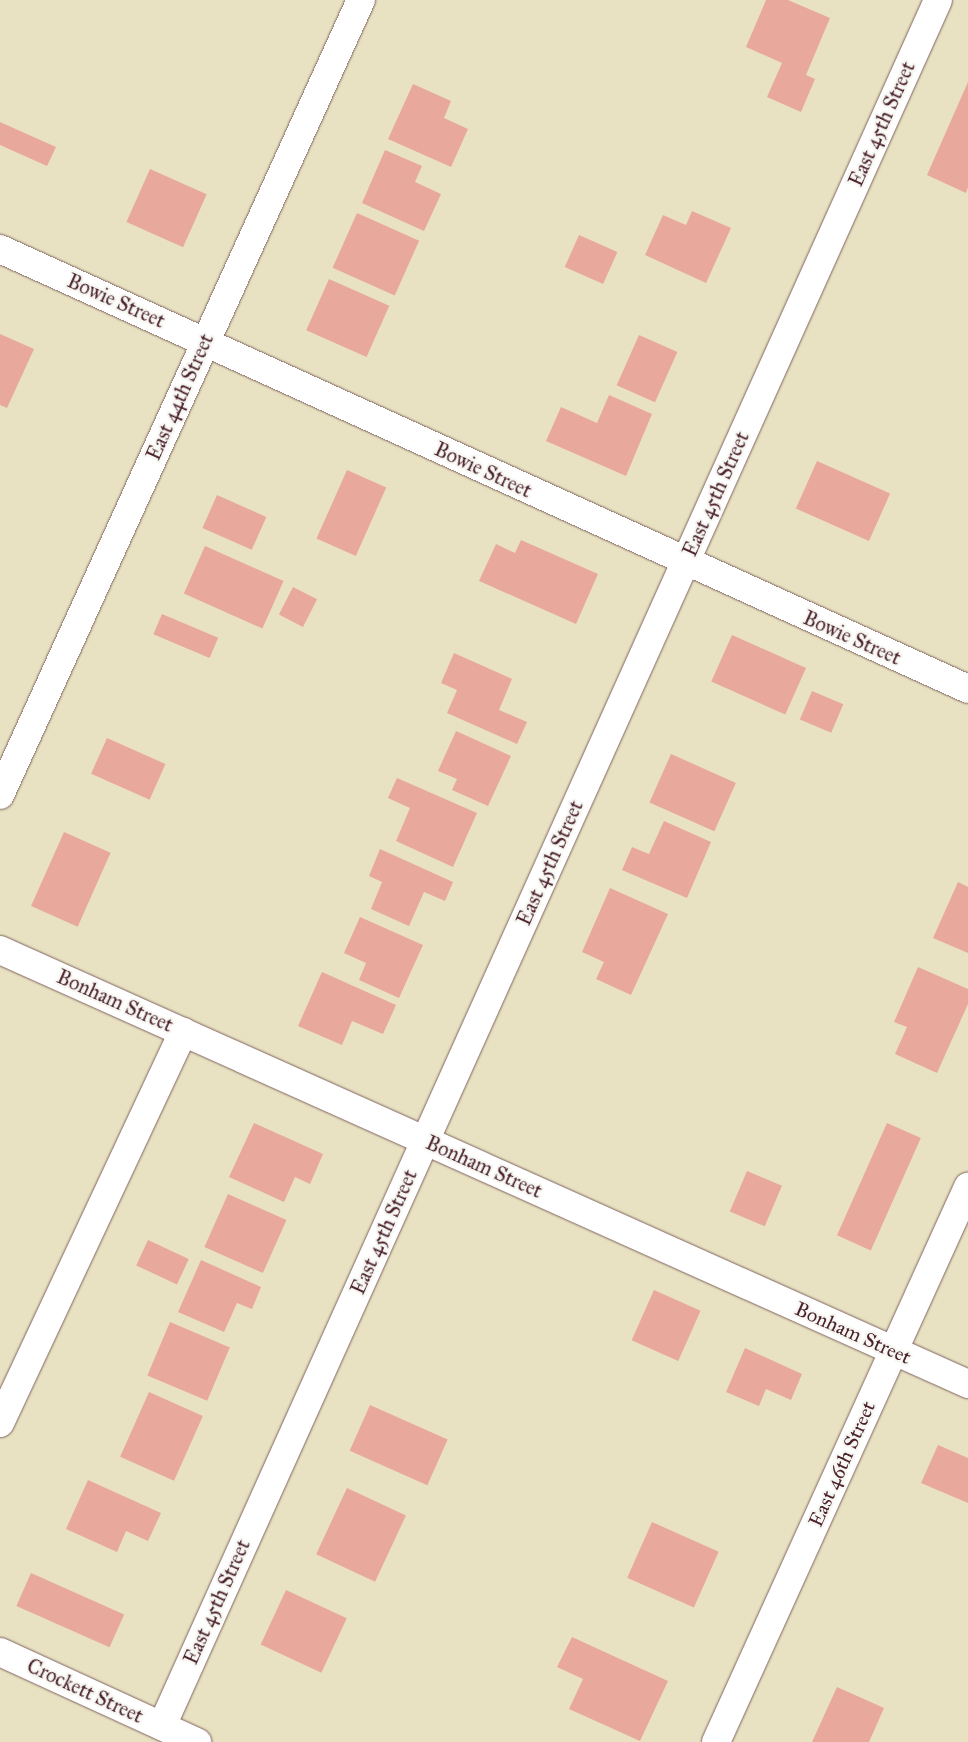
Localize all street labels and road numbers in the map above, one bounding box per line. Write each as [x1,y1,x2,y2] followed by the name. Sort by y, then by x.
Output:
[844,58,920,190] street label: East 45th Street
[64,269,168,333] street label: Bowie Street
[141,330,219,464] street label: East 44th Street
[678,428,754,560] street label: East 45th Street
[431,437,535,503] street label: Bowie Street
[800,606,904,670] street label: Bowie Street
[512,797,588,929] street label: East 45th Street
[53,965,177,1037] street label: Bonham Street
[422,1131,546,1203] street label: Bonham Street
[346,1166,422,1298] street label: East 45th Street
[791,1297,915,1369] street label: Bonham Street
[804,1397,880,1531] street label: East 46th Street
[179,1536,255,1668] street label: East 45th Street
[23,1654,147,1728] street label: Crockett Street

